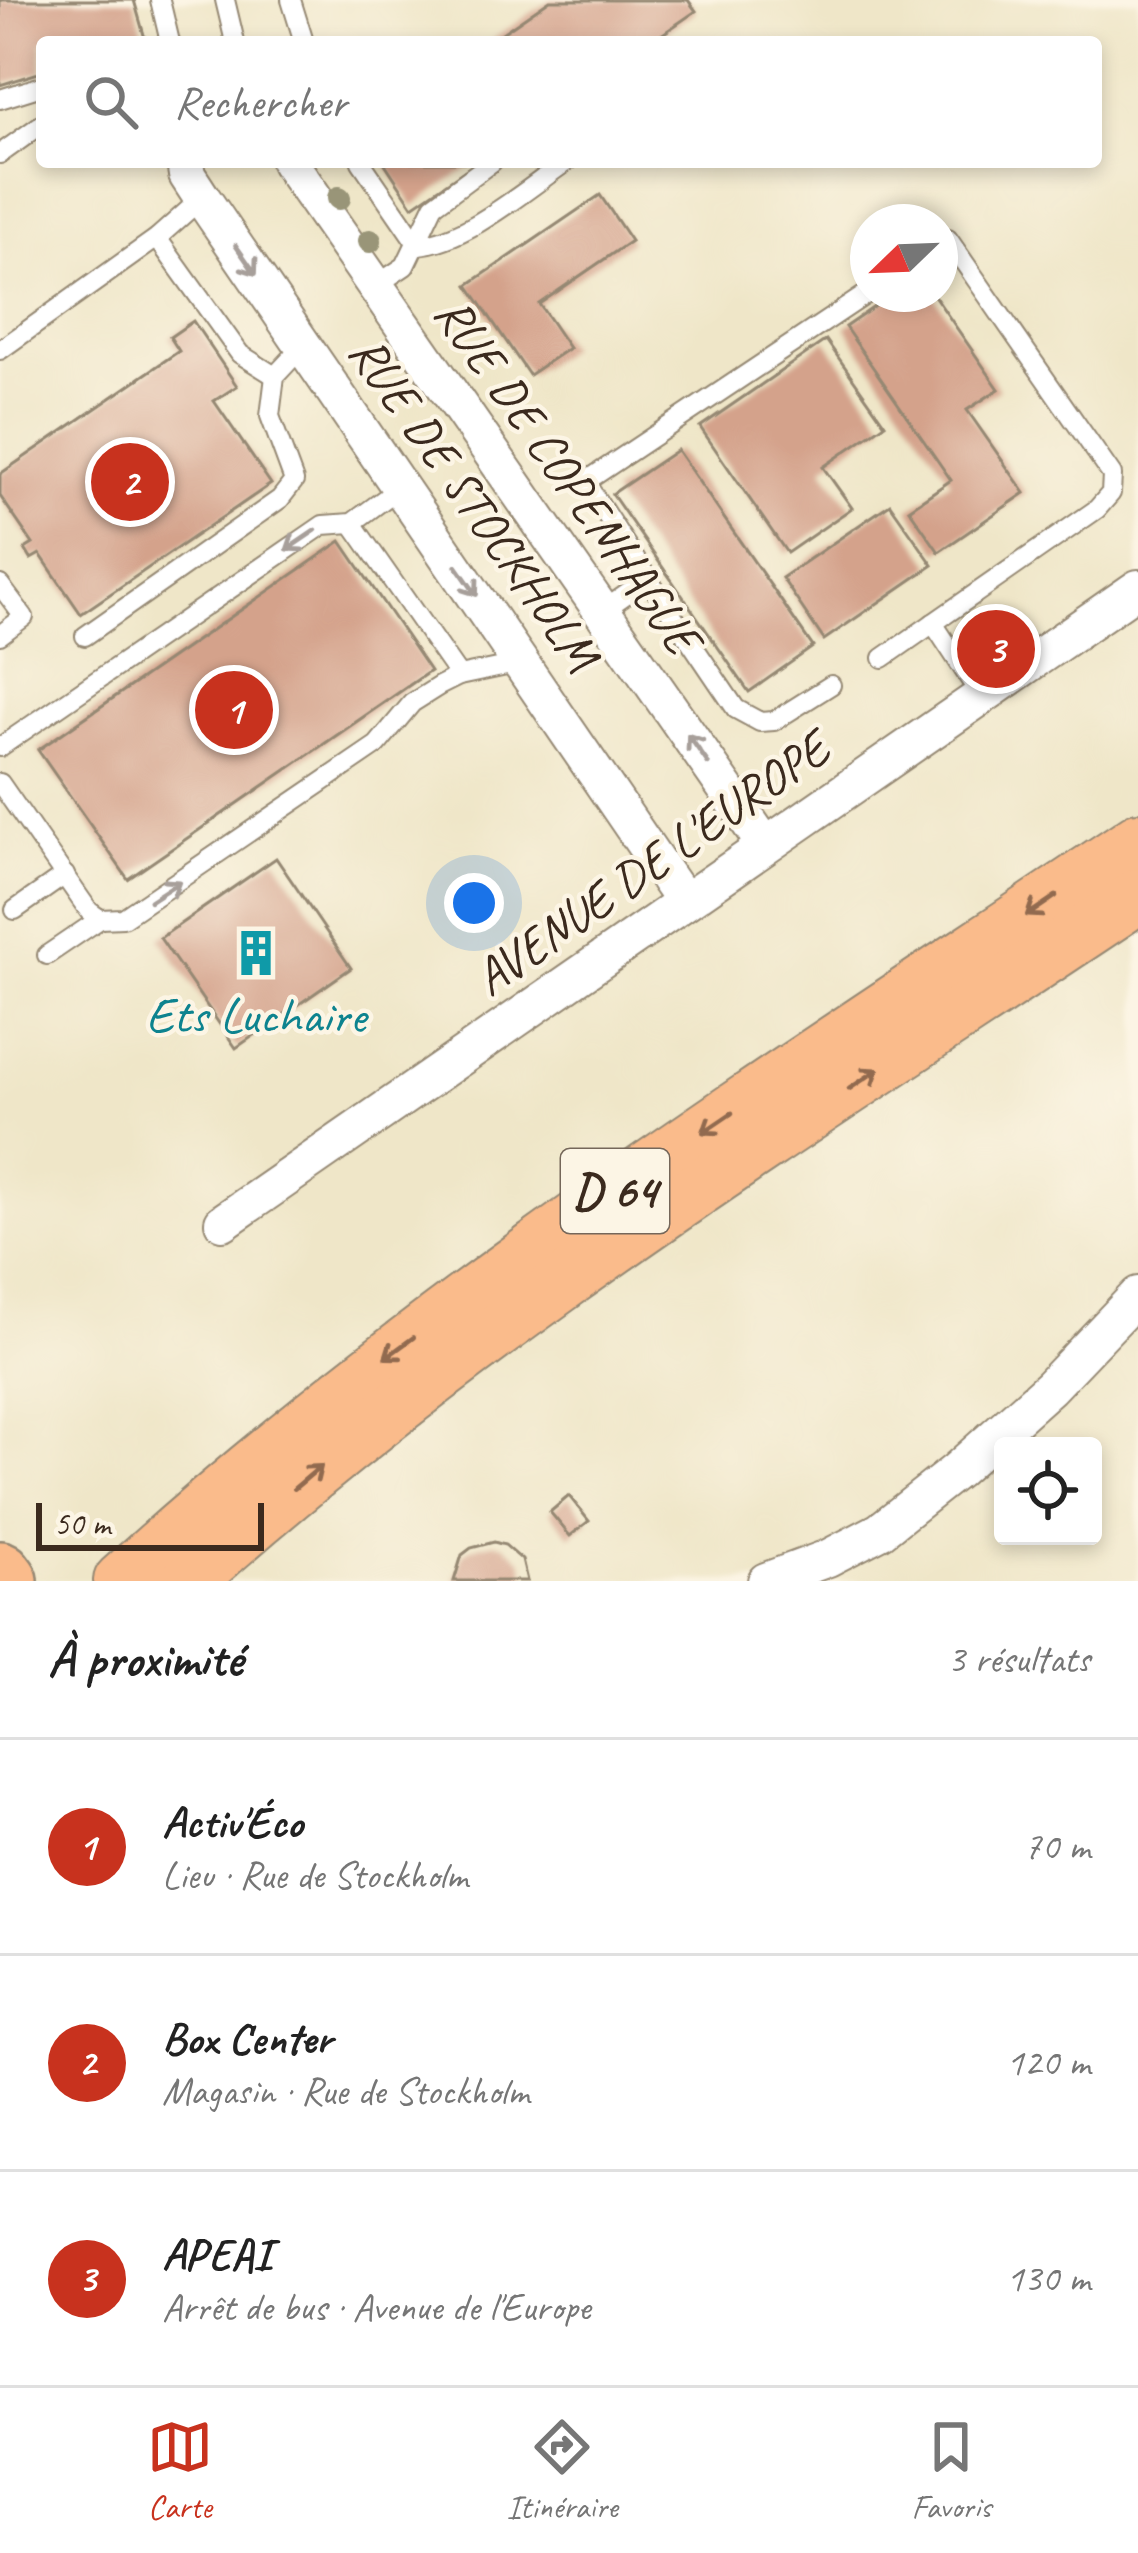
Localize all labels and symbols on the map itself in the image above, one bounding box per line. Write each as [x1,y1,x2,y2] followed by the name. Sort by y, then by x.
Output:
[850,204,958,312] north arrow
[233,243,258,277] one-way arrow
[421,284,718,671] street label: RUE DE COPENHAGUE
[335,323,616,685] street label: RUE DE STOCKHOLM
[91,437,169,527] pin: 2
[285,527,319,552] one-way arrow
[454,564,479,598] one-way arrow
[957,604,1035,694] pin: 3
[195,665,273,755] pin: 1
[461,713,846,1009] street label: AVENUE DE L'EUROPE
[686,733,711,766] one-way arrow
[444,873,504,933] your location
[147,879,181,903] one-way arrow
[1024,893,1058,918] one-way arrow
[231,928,281,978] building icon: Ets Luchaire
[146,983,369,1047] place label: Ets Luchaire
[847,1067,881,1092] one-way arrow
[700,1110,734,1135] one-way arrow
[561,1149,669,1233] road number: D 64
[383,1335,416,1361] one-way arrow
[292,1463,323,1491] one-way arrow
[36,1497,264,1550] scale bar

